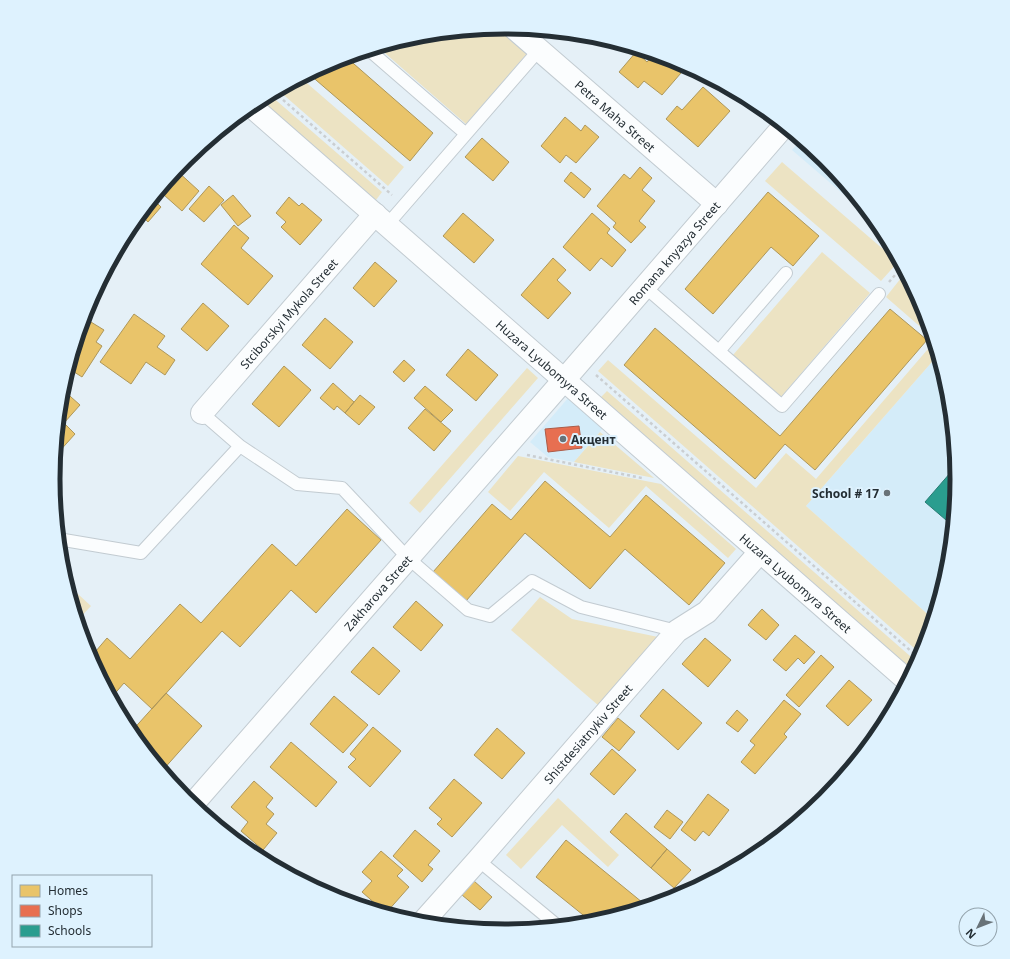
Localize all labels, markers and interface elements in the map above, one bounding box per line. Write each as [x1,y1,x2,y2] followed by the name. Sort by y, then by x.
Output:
[571,76,660,156] street label: Petra Maha Street
[625,197,724,308] street label: Romana knyazya Street
[236,254,342,372] street label: Stciborskyi Mykola Street
[492,316,612,423] street label: Huzara Lyubomyra Street
[571,431,615,448] place label: Акцент
[558,434,568,444] marker: Акцент
[812,485,879,502] place label: School # 17
[882,488,892,498] marker: School # 17
[736,529,856,637] street label: Huzara Lyubomyra Street
[340,551,416,634] street label: Zakharova Street
[540,680,636,787] street label: Shistdesiatnykiv Street
[12,875,152,947] legend
[48,882,88,899] text: Homes
[48,902,83,919] text: Shops
[958,907,998,947] north arrow
[48,922,91,939] text: Schools
[962,926,979,943] text: N

